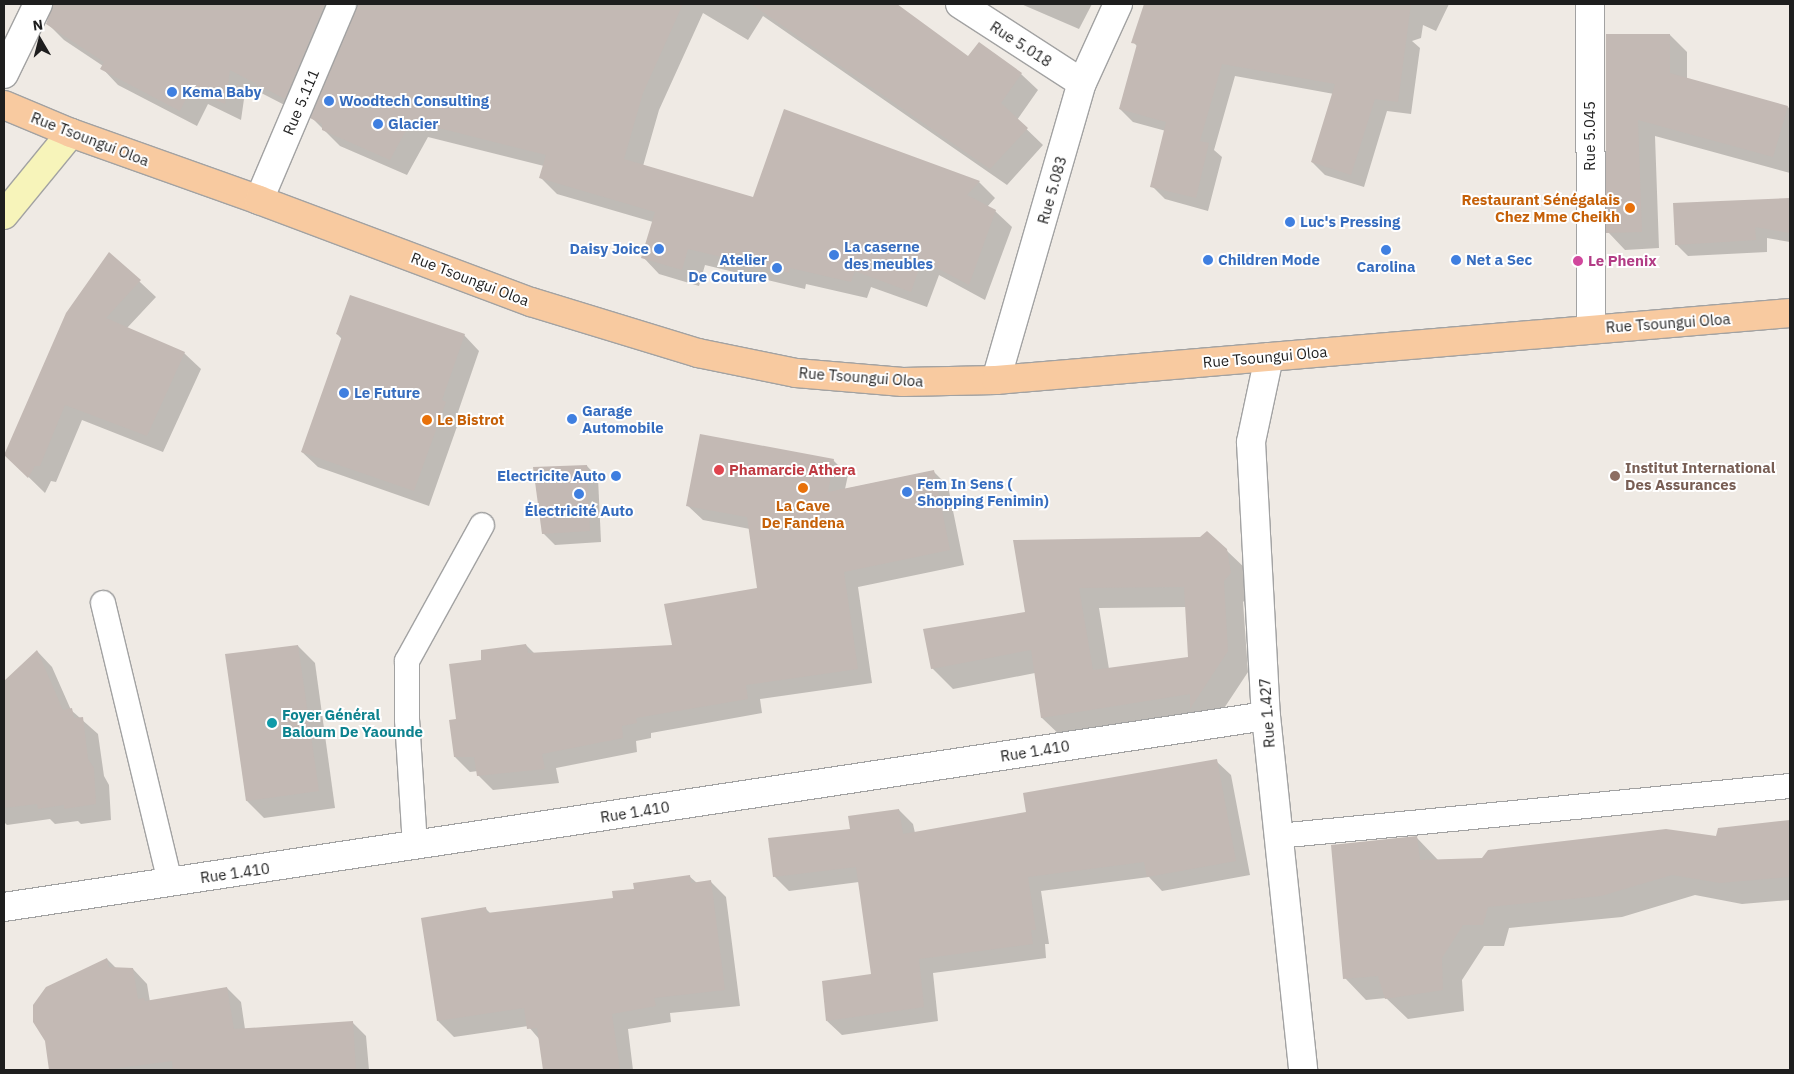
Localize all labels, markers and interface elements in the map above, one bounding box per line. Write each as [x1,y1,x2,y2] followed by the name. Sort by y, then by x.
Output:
[15,15,65,65] north arrow
[32,16,44,35] text: N
[987,17,1055,71] street label: Rue 5.018
[279,66,323,138] street label: Rue 5.111
[182,83,261,101] place label: Kema Baby
[166,86,178,98] marker: Kema Baby
[339,92,489,110] place label: Woodtech Consulting
[323,95,335,107] marker: Woodtech Consulting
[1581,101,1599,171] street label: Rue 5.045
[28,108,152,170] street label: Rue Tsoungui Oloa
[388,115,438,133] place label: Glacier
[372,118,384,130] marker: Glacier
[1034,154,1070,226] street label: Rue 5.083
[1462,190,1620,225] place label: Restaurant Sénégalais Chez Mme Cheikh
[1624,202,1636,214] marker: Restaurant Sénégalais Chez Mme Cheikh
[1300,213,1400,231] place label: Luc's Pressing
[1284,216,1296,228] marker: Luc's Pressing
[844,237,933,272] place label: La caserne des meubles
[570,240,649,258] place label: Daisy Joice
[653,243,665,255] marker: Daisy Joice
[1380,244,1392,256] marker: Carolina
[408,248,532,310] street label: Rue Tsoungui Oloa
[828,249,840,261] marker: La caserne des meubles
[688,250,767,285] place label: Atelier De Couture
[1218,251,1320,269] place label: Children Mode
[1466,251,1532,269] place label: Net a Sec
[1588,252,1657,270] place label: Le Phenix
[1202,254,1214,266] marker: Children Mode
[1450,254,1462,266] marker: Net a Sec
[1572,255,1584,267] marker: Le Phenix
[1356,258,1416,276] place label: Carolina
[771,262,783,274] marker: Atelier De Couture
[1605,310,1731,336] street label: Rue Tsoungui Oloa
[1202,343,1328,371] street label: Rue Tsoungui Oloa
[798,364,924,390] street label: Rue Tsoungui Oloa
[354,384,420,402] place label: Le Future
[338,387,350,399] marker: Le Future
[582,401,664,436] place label: Garage Automobile
[437,411,504,429] place label: Le Bistrot
[566,413,578,425] marker: Garage Automobile
[421,414,433,426] marker: Le Bistrot
[1625,458,1775,493] place label: Institut International Des Assurances
[729,461,856,479] place label: Phamarcie Athera
[713,464,725,476] marker: Phamarcie Athera
[497,467,606,485] place label: Electricite Auto
[610,470,622,482] marker: Electricite Auto
[1609,470,1621,482] marker: Institut International Des Assurances
[917,474,1049,509] place label: Fem In Sens ( Shopping Fenimin)
[797,482,809,494] marker: La Cave De Fandena
[901,486,913,498] marker: Fem In Sens ( Shopping Fenimin)
[573,488,585,500] marker: Électricité Auto
[761,496,845,531] place label: La Cave De Fandena
[525,502,633,520] place label: Électricité Auto
[1256,677,1278,749] street label: Rue 1.427
[282,705,423,740] place label: Foyer Général Baloum De Yaounde
[266,717,278,729] marker: Foyer Général Baloum De Yaounde
[999,737,1071,765] street label: Rue 1.410
[599,798,671,826] street label: Rue 1.410
[199,859,271,887] street label: Rue 1.410

